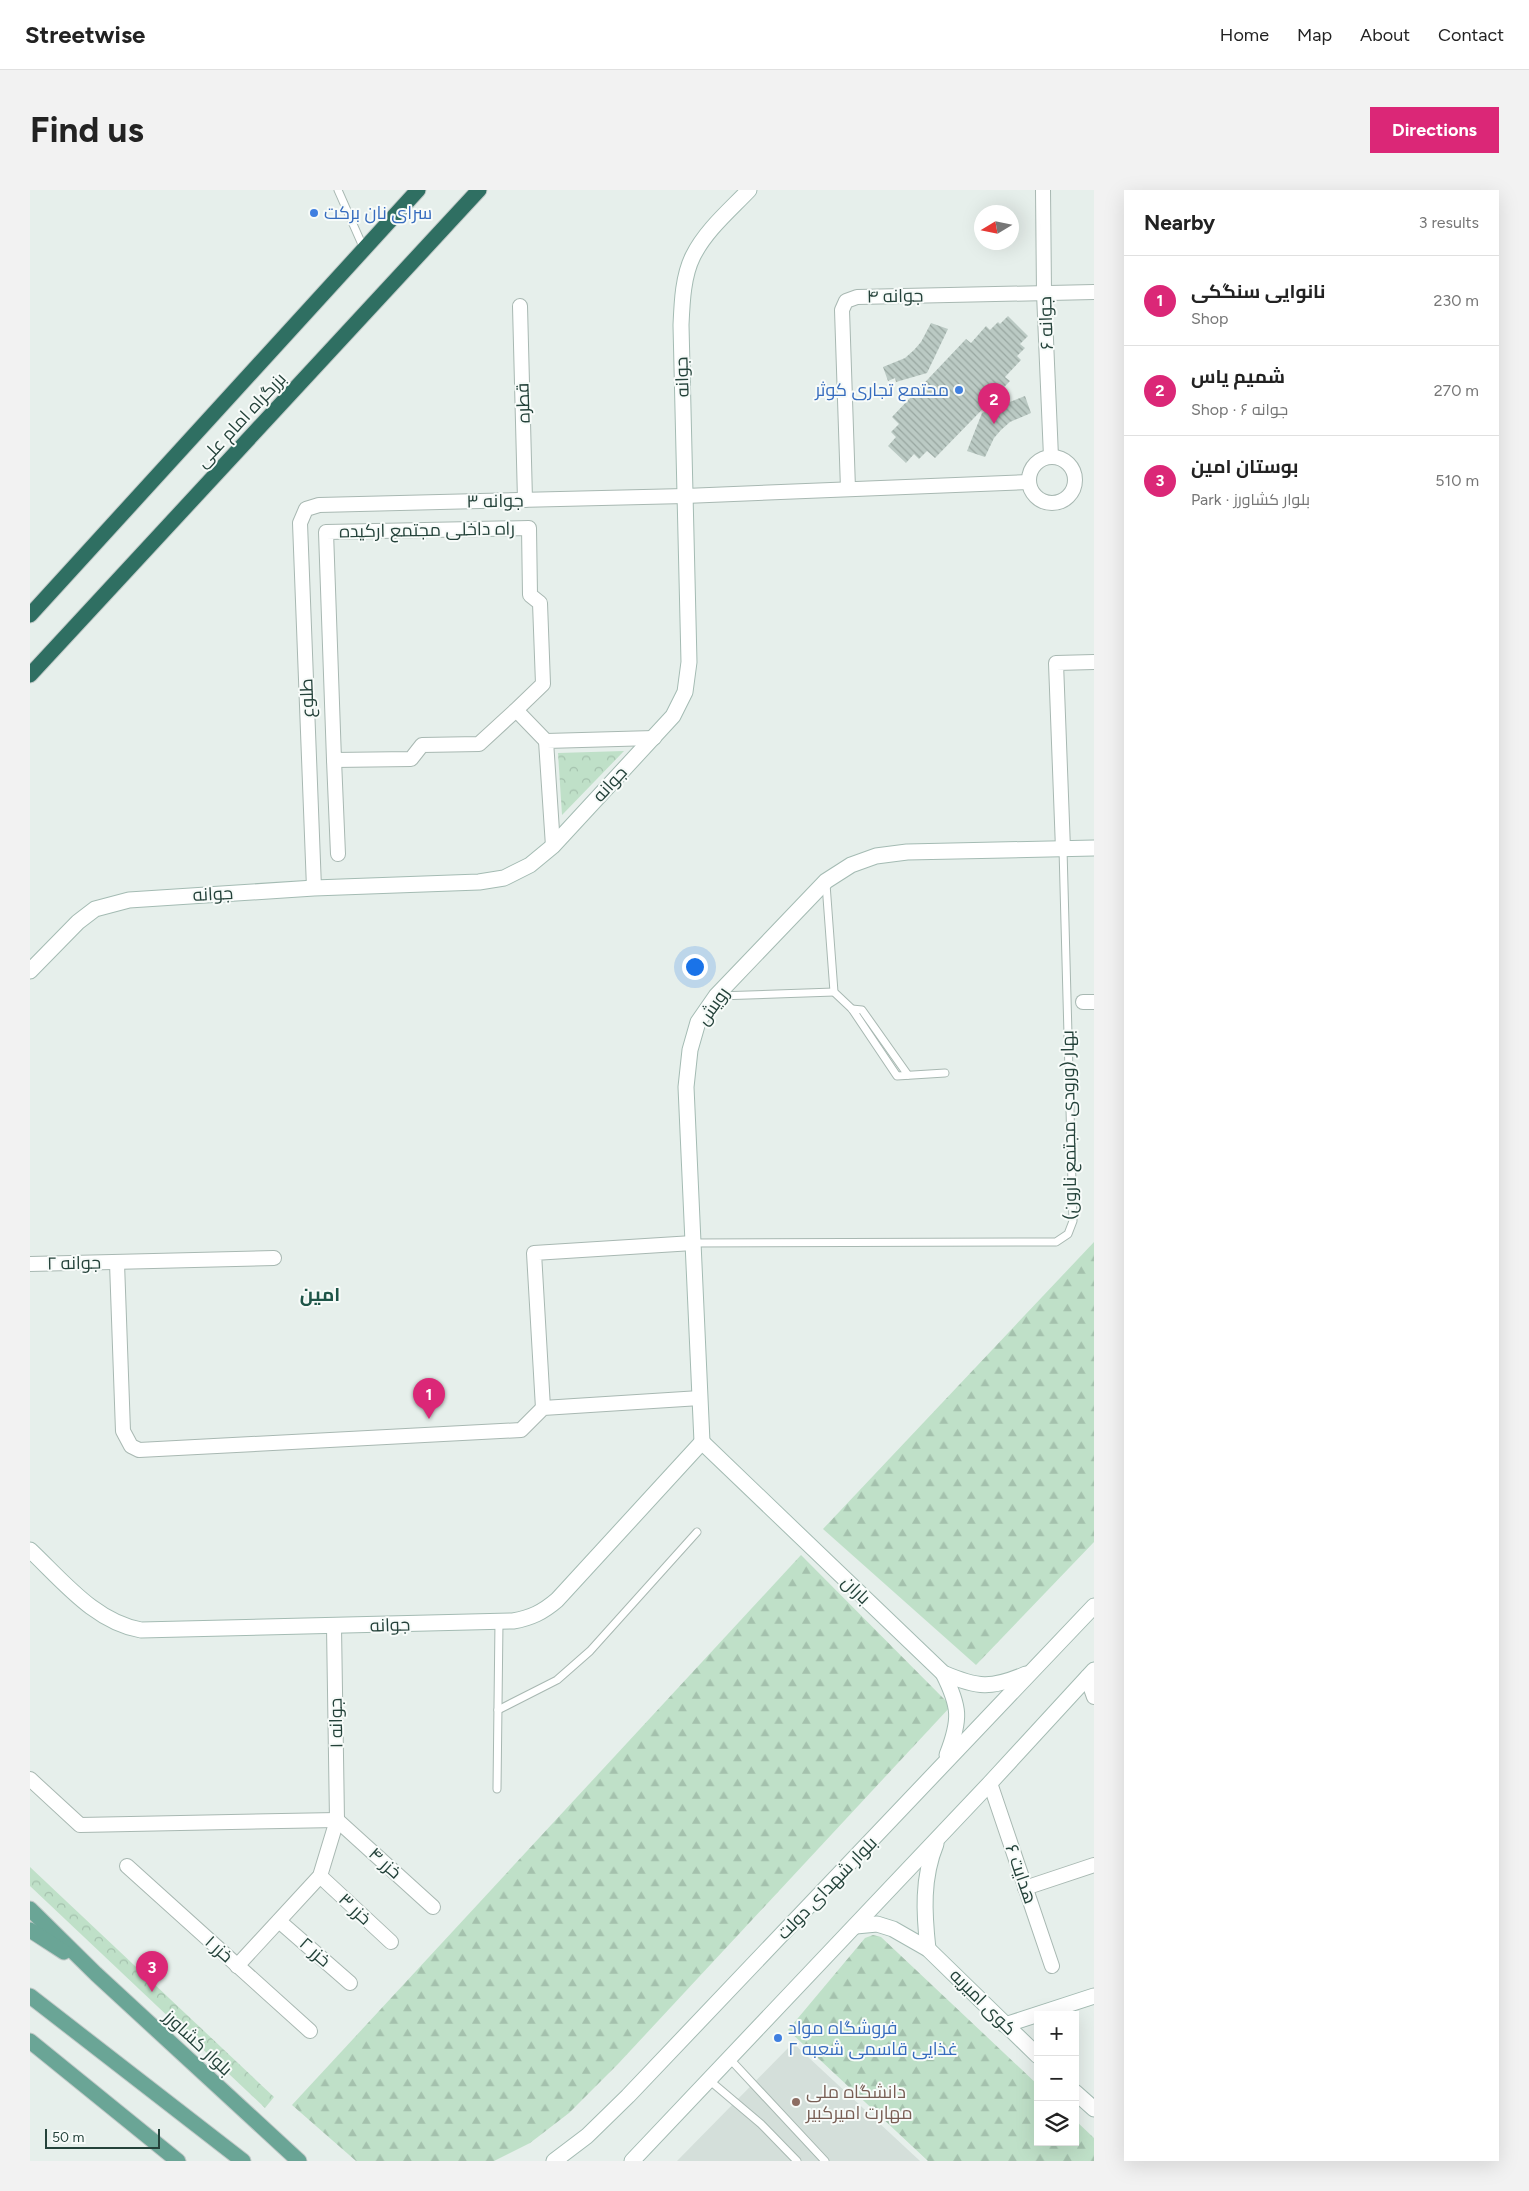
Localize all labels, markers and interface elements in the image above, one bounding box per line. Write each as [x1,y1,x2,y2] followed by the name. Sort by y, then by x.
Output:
[25,20,145,49] text: Streetwise
[1220,24,1269,46] text: Home
[1297,24,1332,46] text: Map
[1360,24,1410,46] text: About
[1438,24,1504,46] text: Contact
[1370,107,1499,153] button: Directions
[30,109,144,151] text: Find us
[324,202,432,224] place label: سرای نان برکت
[974,205,1019,250] north arrow
[308,207,320,219] marker: سرای نان برکت
[1144,210,1215,235] text: Nearby
[1419,213,1479,232] text: 3 results
[1191,280,1325,303] text: نانوایی سنگکی
[866,285,924,307] street label: جوانه ۴
[1157,291,1163,310] text: 1
[1434,291,1479,310] text: 230 m
[1034,296,1058,350] street label: جوانه ۶
[1191,309,1229,328] text: Shop
[670,356,694,398] street label: جوانه
[1191,365,1285,388] text: شمیم یاس
[191,368,291,473] street label: بزرگراه امام علی
[814,379,949,402] place label: محتمع تجاری کوثر
[1155,381,1165,400] text: 2
[1434,381,1479,400] text: 270 m
[511,382,535,424] street label: قطره
[978,383,1010,424] pin: 2
[953,384,965,396] marker: محتمع تجاری کوثر
[1191,400,1288,419] text: Shop · جوانه ۶
[1191,455,1298,478] text: بوستان امین
[1156,471,1164,490] text: 3
[1435,471,1479,490] text: 510 m
[466,490,524,512] street label: جوانه ۳
[1191,490,1310,509] text: Park · بلوار کشاورز
[339,517,515,544] street label: راه داخلی مجتمع ارکیده
[295,678,320,718] street label: طلوع
[588,762,632,806] street label: جوانه
[192,882,234,906] street label: جوانه
[682,954,708,980] your location
[692,983,734,1029] street label: رویش
[1056,1030,1083,1220] street label: بهار (ورودی مجتمع نارون)
[47,1252,101,1274] street label: جوانه ۲
[300,1283,340,1306] district label: امین
[413,1378,445,1419] pin: 1
[837,1571,875,1609] street label: باران
[369,1613,411,1637] street label: جوانه
[325,1698,347,1748] street label: جوانه ۱
[772,1832,882,1944] street label: بلوار شهدای دولت
[1001,1841,1041,1907] street label: هدایت ۶
[364,1843,406,1883] street label: خزر ۴
[334,1888,376,1930] street label: خزر ۳
[200,1931,238,1967] street label: خزر ۱
[295,1933,335,1971] street label: خزر ۲
[136,1951,168,1992] pin: 3
[945,1964,1021,2040] street label: کوی امیریه
[158,2005,237,2080] street label: بلوار کشاورز
[1034,2011,1079,2146] map controls
[1034,2011,1079,2056] button: +
[788,2017,958,2060] place label: فروشگاه مواد غذایی قاسمی شعبه ۲
[772,2032,784,2044] marker: فروشگاه مواد غذایی قاسمی شعبه ۲
[1034,2056,1079,2101] button: −
[805,2081,912,2124] place label: دانشگاه ملی مهارت امیرکبیر
[790,2096,802,2108] marker: دانشگاه ملی مهارت امیرکبیر
[1034,2101,1079,2146] button: layers
[45,2126,160,2149] scale bar
[52,2129,84,2146] text: 50 m

